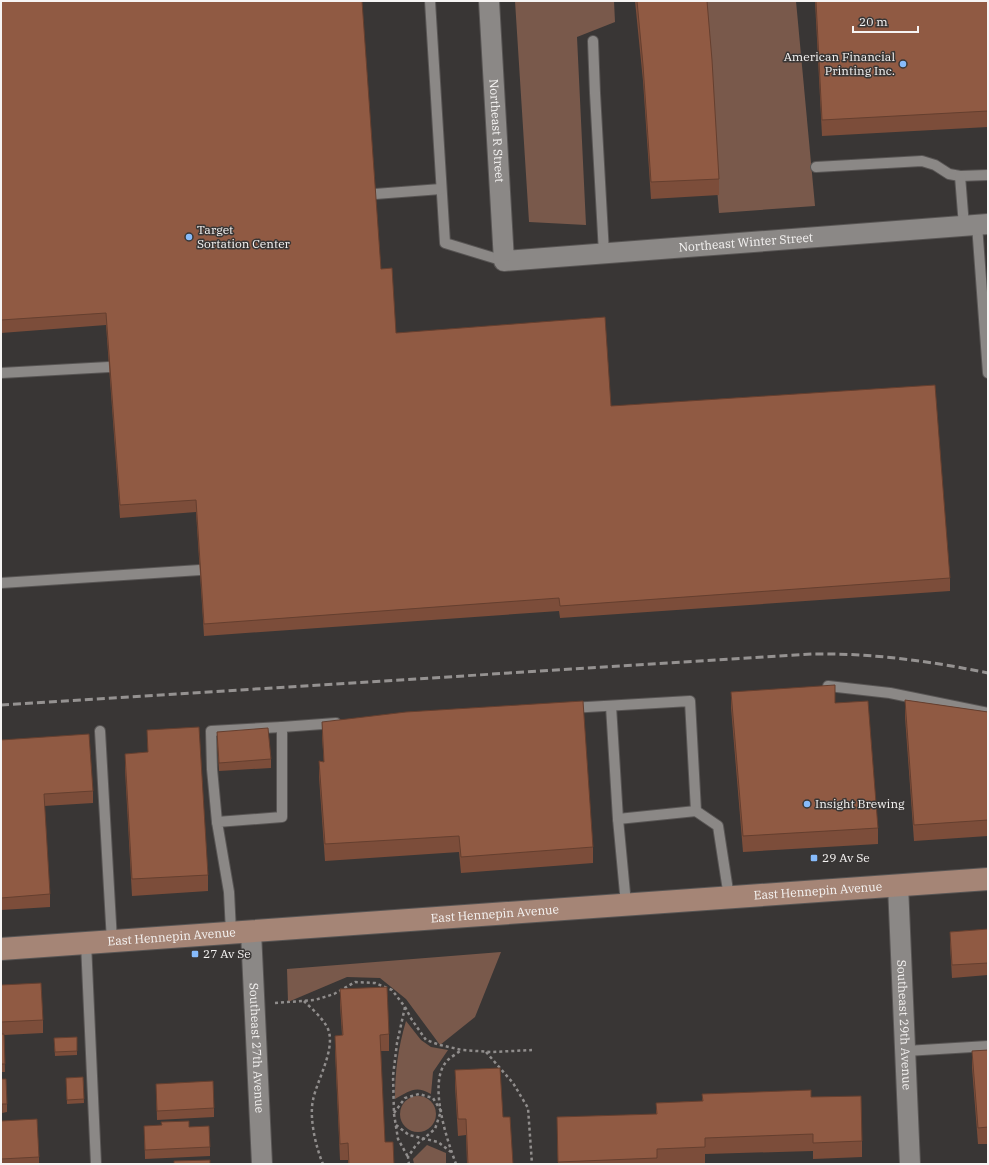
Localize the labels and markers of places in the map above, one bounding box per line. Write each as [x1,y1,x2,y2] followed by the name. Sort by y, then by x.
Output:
[784,49,895,78] place label: American Financial Printing Inc.
[898,59,908,69] marker: American Financial Printing Inc.
[197,222,291,251] place label: Target Sortation Center
[184,232,194,242] marker: Target Sortation Center
[815,796,905,811] place label: Insight Brewing
[802,799,812,809] marker: Insight Brewing
[822,850,870,865] place label: 29 Av Se
[809,853,819,863] marker: 29 Av Se
[203,946,251,961] place label: 27 Av Se
[190,949,200,959] marker: 27 Av Se

